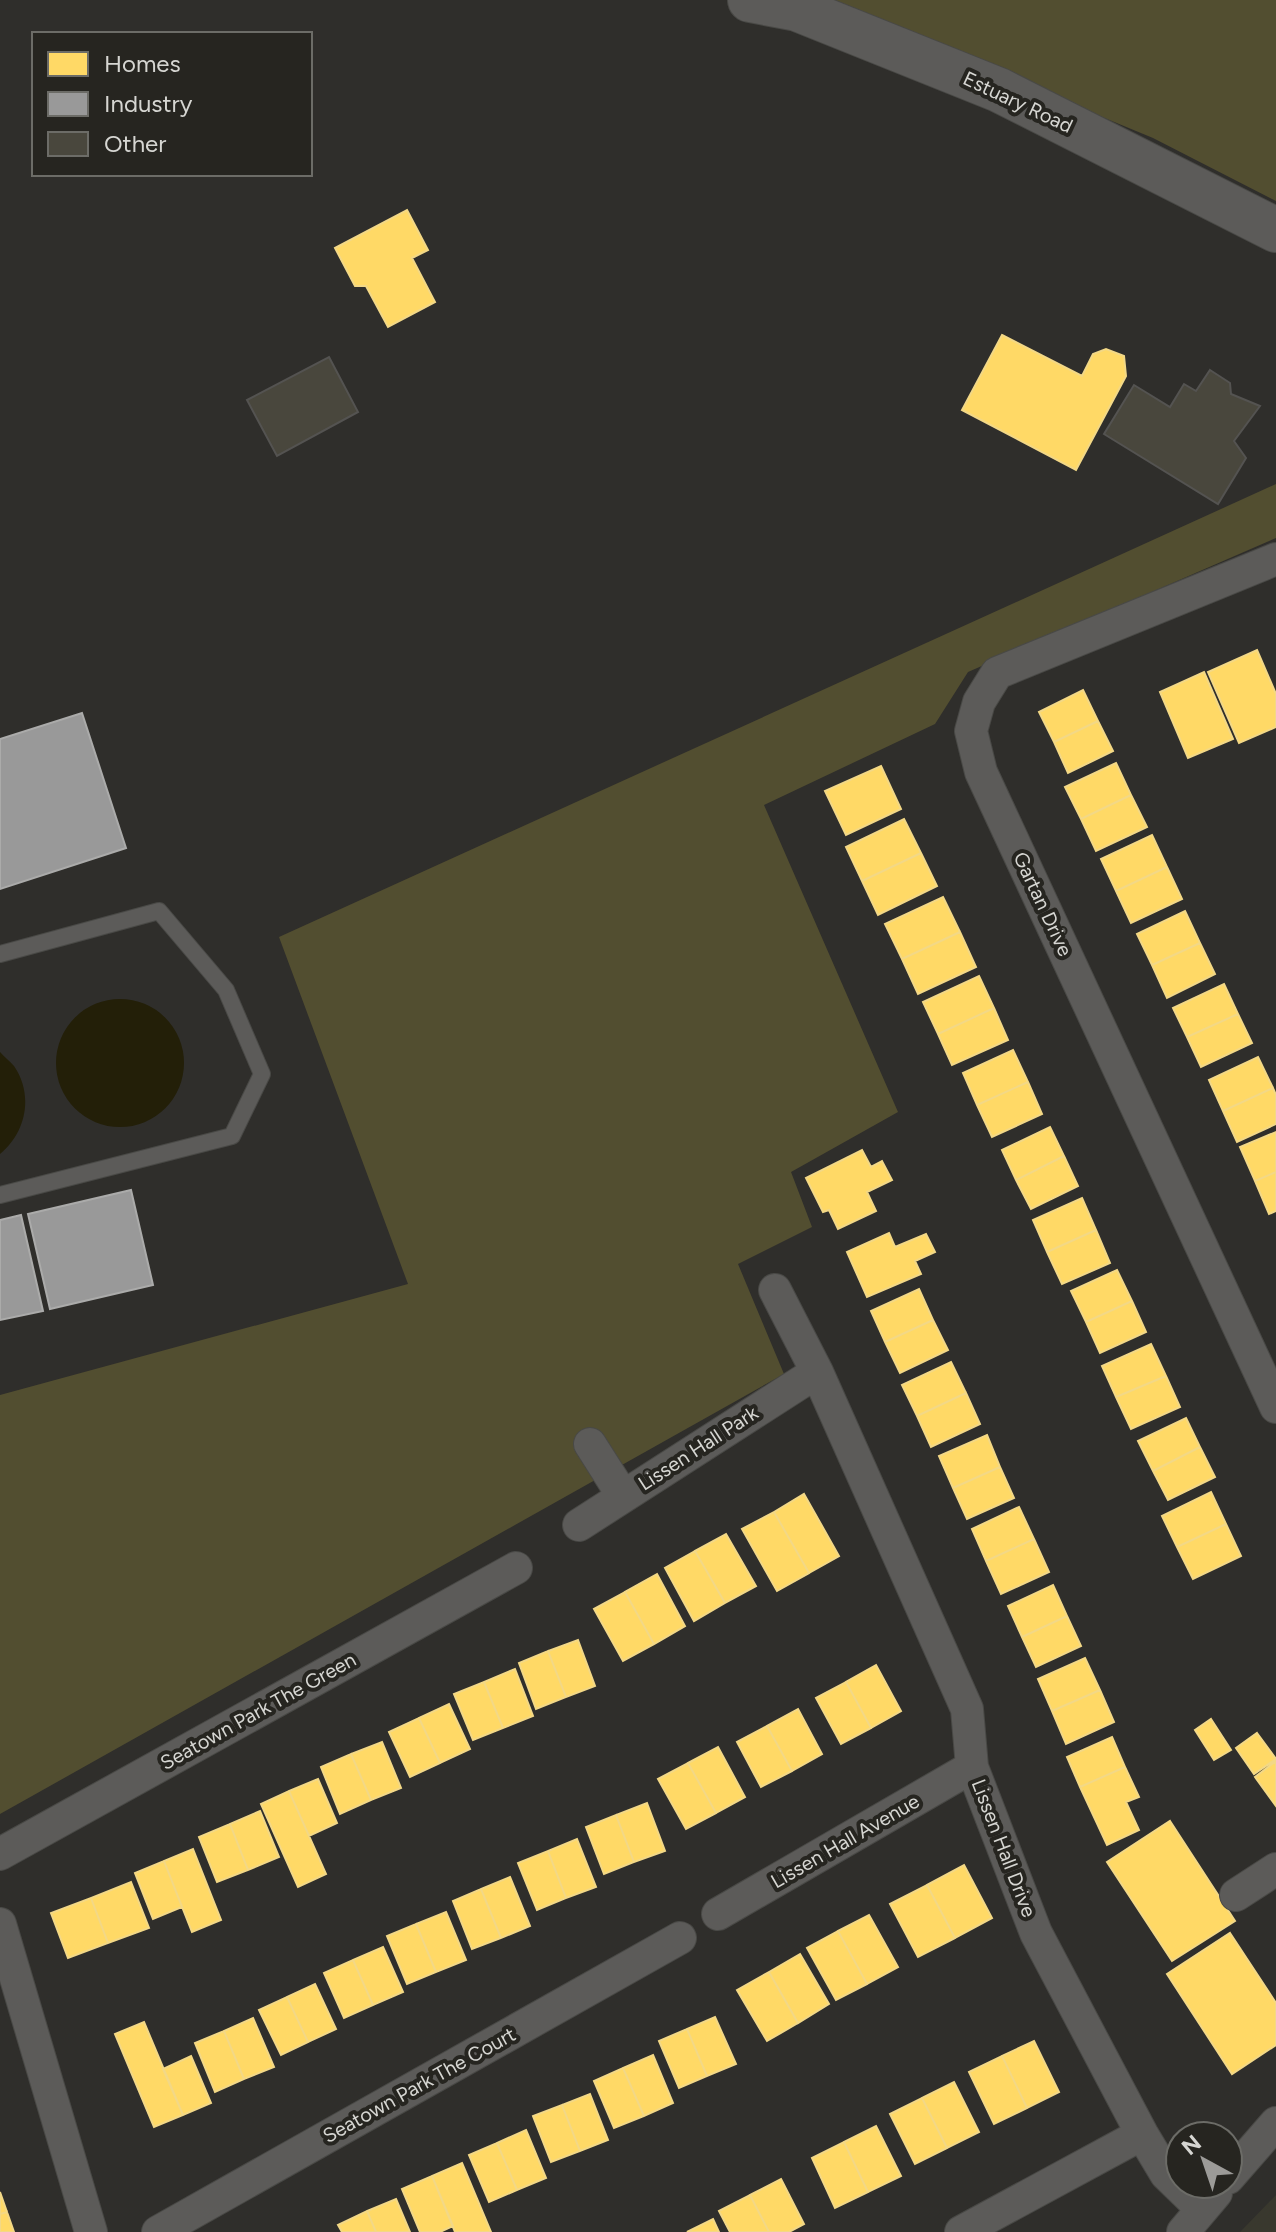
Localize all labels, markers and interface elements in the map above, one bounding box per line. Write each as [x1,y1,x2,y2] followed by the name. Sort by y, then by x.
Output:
[32,32,312,176] legend
[104,49,181,78] text: Homes
[959,66,1077,138] street label: Estuary Road
[104,89,193,118] text: Industry
[104,129,166,158] text: Other
[1008,848,1078,960] street label: Gartan Drive
[634,1400,763,1496] street label: Lissen Hall Park
[156,1647,360,1775] street label: Seatown Park The Green
[967,1776,1041,1920] street label: Lissen Hall Drive
[767,1789,924,1893] street label: Lissen Hall Avenue
[318,2022,520,2148] street label: Seatown Park The Court
[1164,2120,1244,2200] north arrow
[1176,2129,1207,2161] text: N

